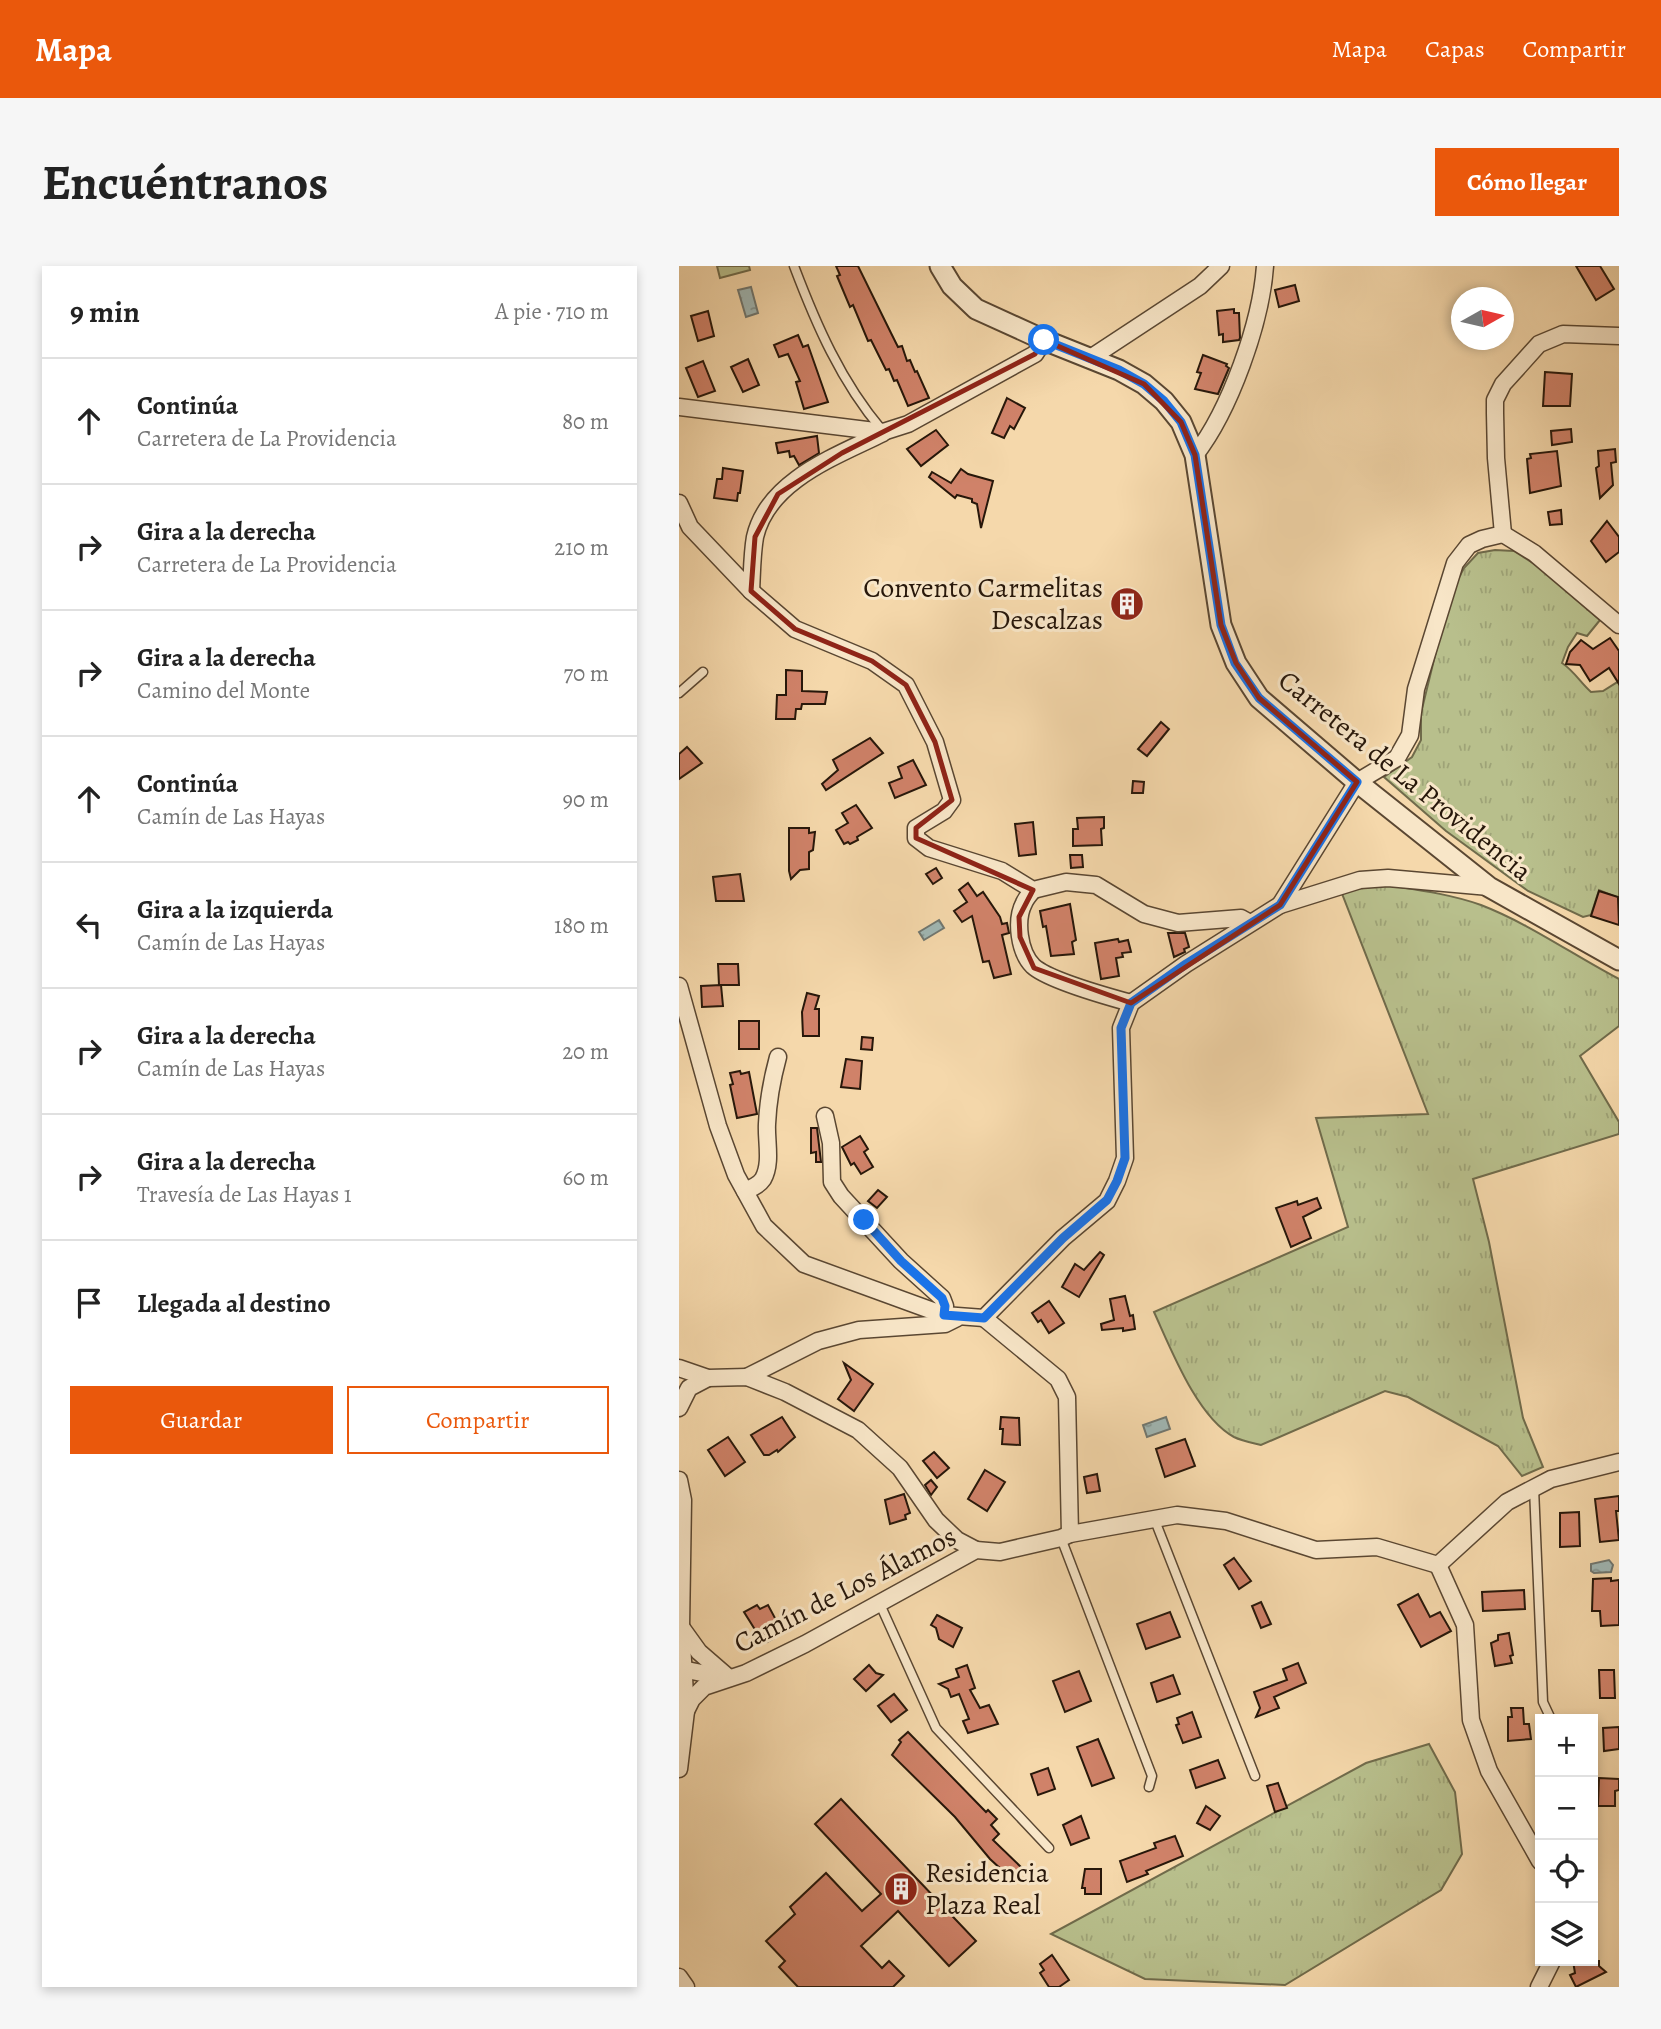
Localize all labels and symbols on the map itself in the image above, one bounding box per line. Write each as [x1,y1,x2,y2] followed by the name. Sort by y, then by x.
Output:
[1451,287,1514,350] north arrow
[1028,324,1059,355] route start
[863,569,1103,639] place label: Convento Carmelitas Descalzas
[1108,585,1146,623] building icon: Convento Carmelitas Descalzas
[1270,662,1540,890] street label: Carretera de La Providencia
[848,1204,879,1235] route end
[727,1517,963,1663] street label: Camín de Los Álamos
[925,1854,1049,1924] place label: Residencia Plaza Real
[882,1870,920,1908] building icon: Residencia Plaza Real

